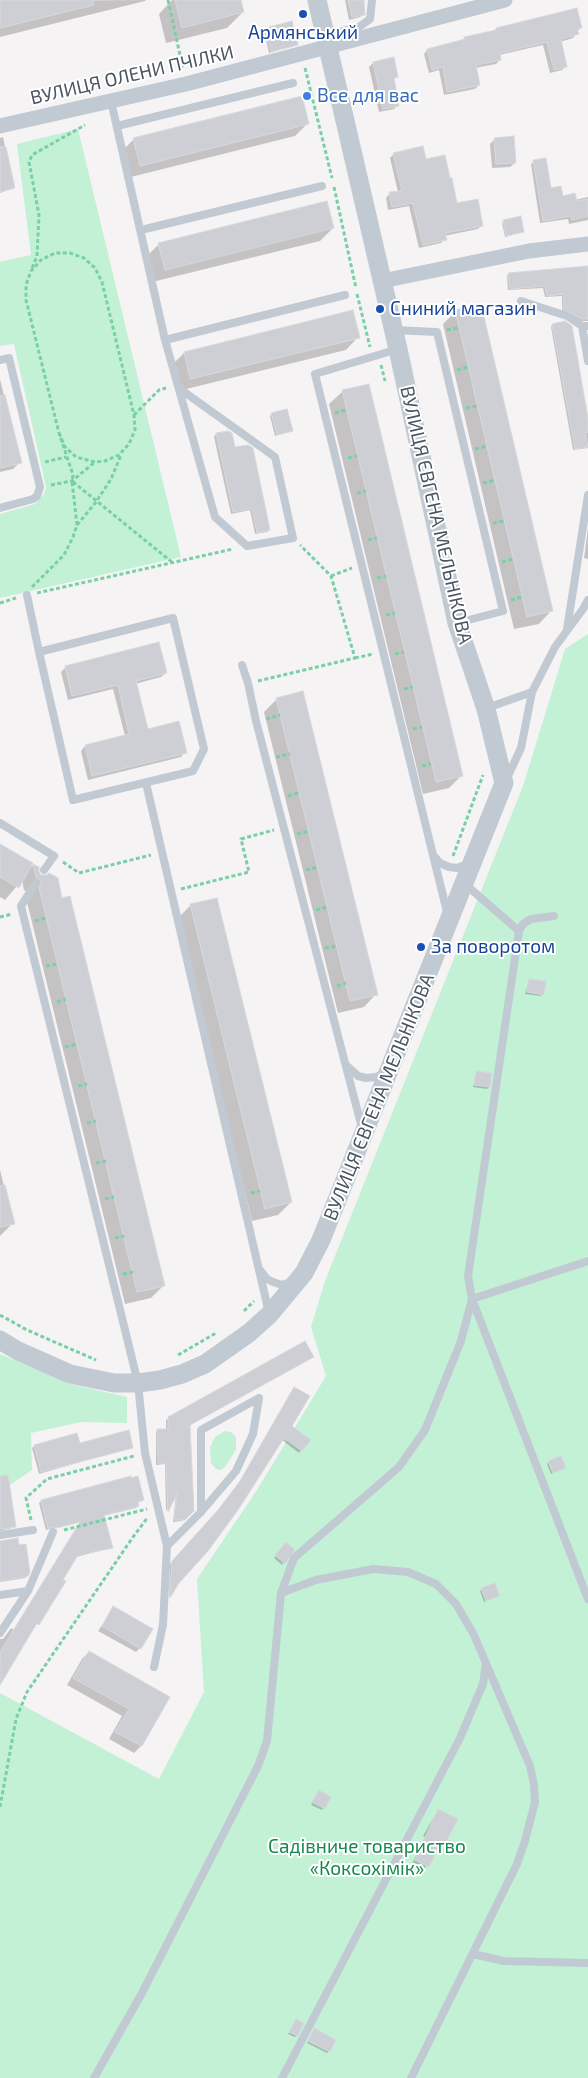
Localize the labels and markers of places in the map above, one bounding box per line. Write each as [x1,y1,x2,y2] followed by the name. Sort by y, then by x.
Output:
[297,8,309,20] marker: Армянський
[248,22,358,44] place label: Армянський
[317,85,419,107] place label: Все для вас
[301,90,313,102] marker: Все для вас
[390,298,536,320] place label: Сниний магазин
[374,303,386,315] marker: Сниний магазин
[431,936,555,958] place label: За поворотом
[415,941,427,953] marker: За поворотом

